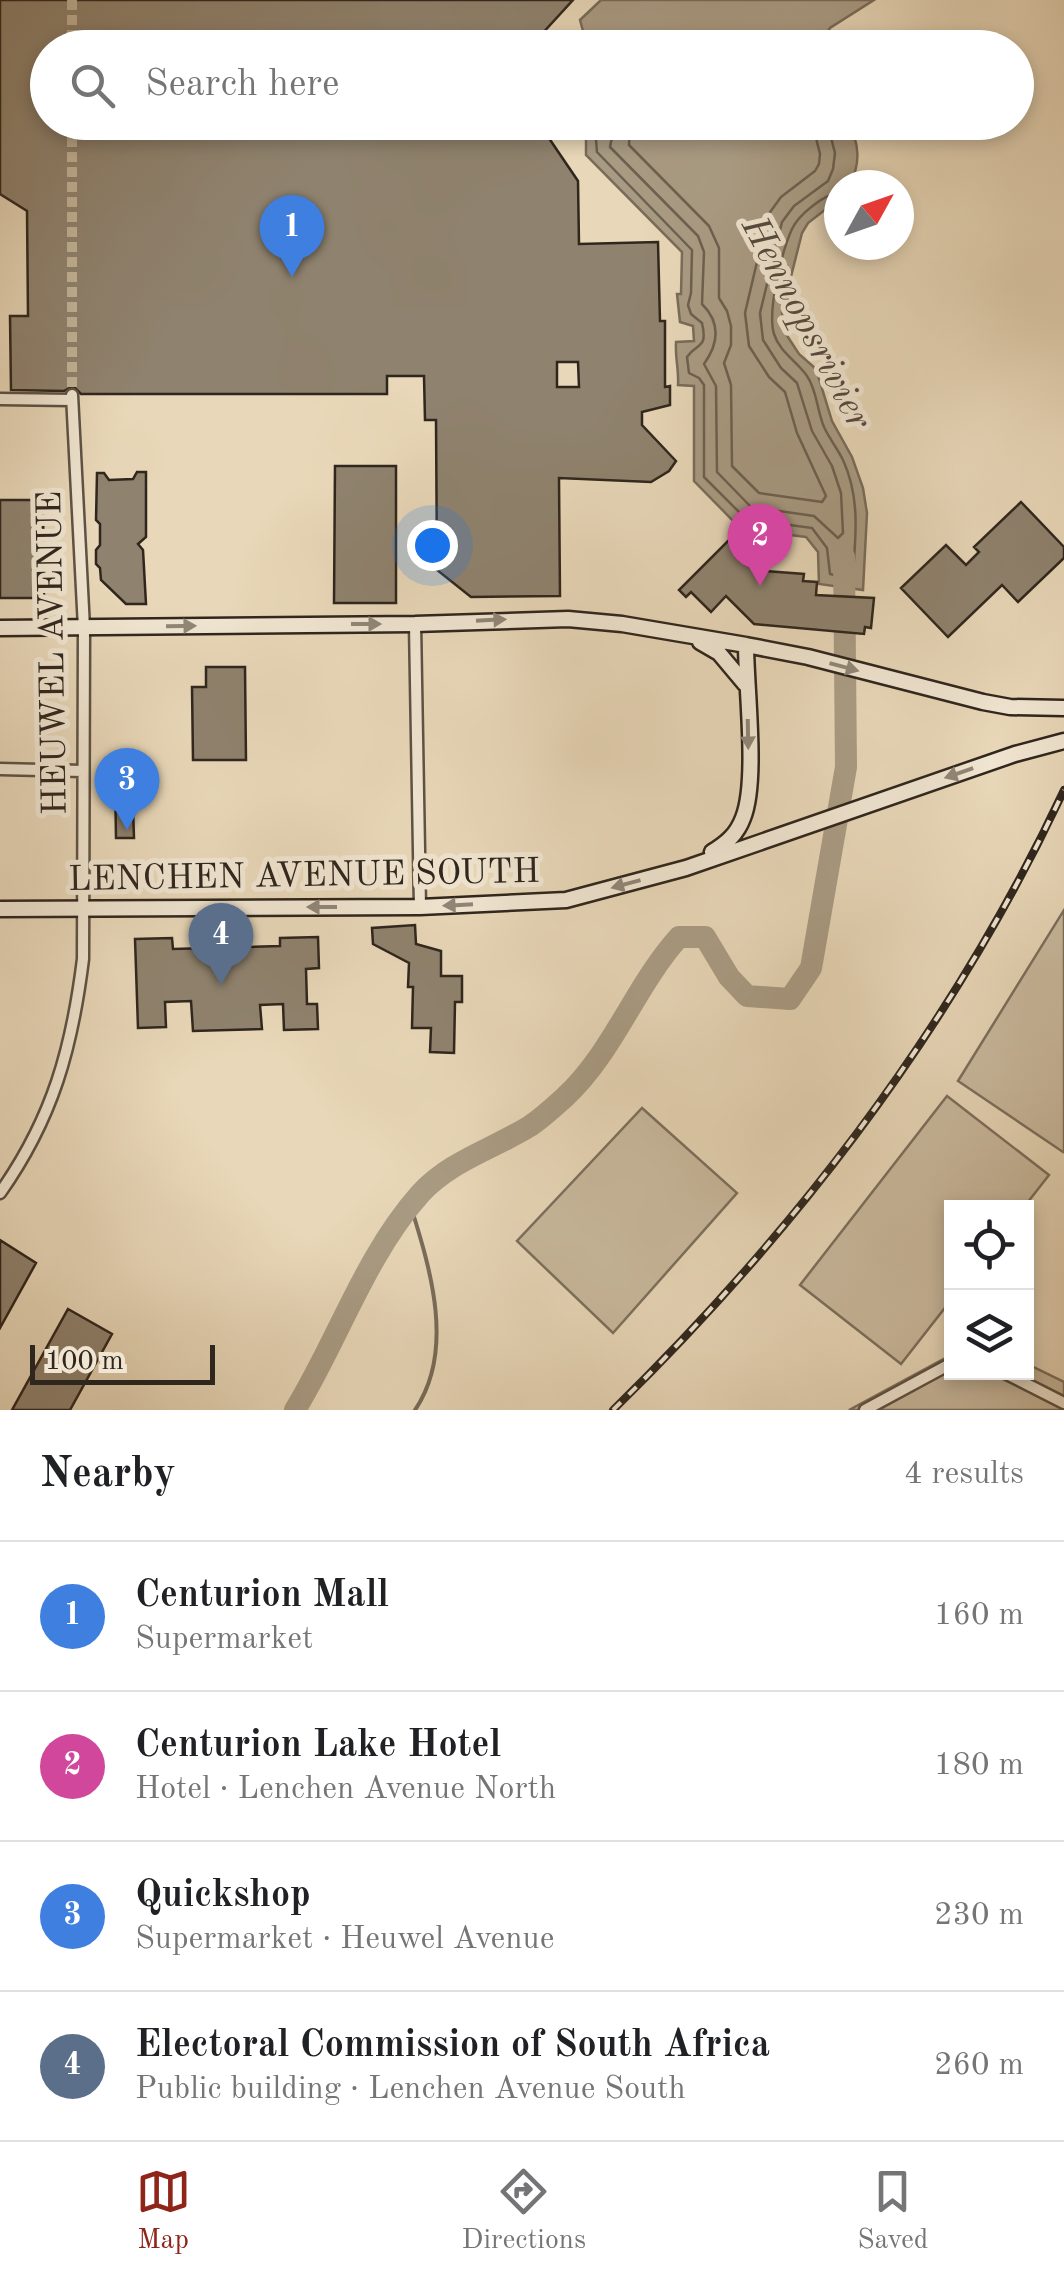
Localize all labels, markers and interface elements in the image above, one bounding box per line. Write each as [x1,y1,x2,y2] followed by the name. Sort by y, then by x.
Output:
[30,30,1034,140] search box
[65,58,120,113] icon: search
[145,66,340,104] text: Search here
[824,170,914,260] north arrow
[260,194,324,277] pin: 1
[733,210,878,437] water label: Hennopsrivier
[33,490,74,815] street label: HEUWEL AVENUE
[728,504,792,586] pin: 2
[407,520,458,571] your location
[476,612,508,628] one-way arrow
[351,616,383,632] one-way arrow
[166,618,198,634] one-way arrow
[829,660,860,676] one-way arrow
[741,719,757,751] one-way arrow
[94,748,160,830] pin: 3
[944,766,974,781] one-way arrow
[68,855,540,898] street label: LENCHEN AVENUE SOUTH
[610,876,641,892] one-way arrow
[441,897,473,913] one-way arrow
[306,899,338,915] one-way arrow
[188,902,254,985] pin: 4
[944,1200,1034,1380] map controls
[944,1200,1034,1290] button: locate
[944,1290,1034,1380] button: layers
[30,1340,215,1384] scale bar
[45,1348,124,1376] text: 100 m
[40,1454,176,1496] text: Nearby
[904,1459,1024,1491] text: 4 results
[135,1577,389,1615] text: Centurion Mall
[63,1600,82,1632] text: 1
[934,1600,1024,1632] text: 160 m
[135,1624,313,1656] text: Supermarket
[135,1727,501,1765] text: Centurion Lake Hotel
[63,1750,82,1782] text: 2
[934,1750,1024,1782] text: 180 m
[135,1774,556,1806] text: Hotel · Lenchen Avenue North
[135,1877,311,1915] text: Quickshop
[63,1900,82,1932] text: 3
[934,1900,1024,1932] text: 230 m
[135,1924,554,1956] text: Supermarket · Heuwel Avenue
[135,2027,770,2065] text: Electoral Commission of South Africa
[63,2050,82,2082] text: 4
[934,2050,1024,2082] text: 260 m
[135,2074,686,2106] text: Public building · Lenchen Avenue South
[136,2164,191,2259] tab: Map
[462,2164,586,2259] tab: Directions
[857,2164,928,2259] tab: Saved

